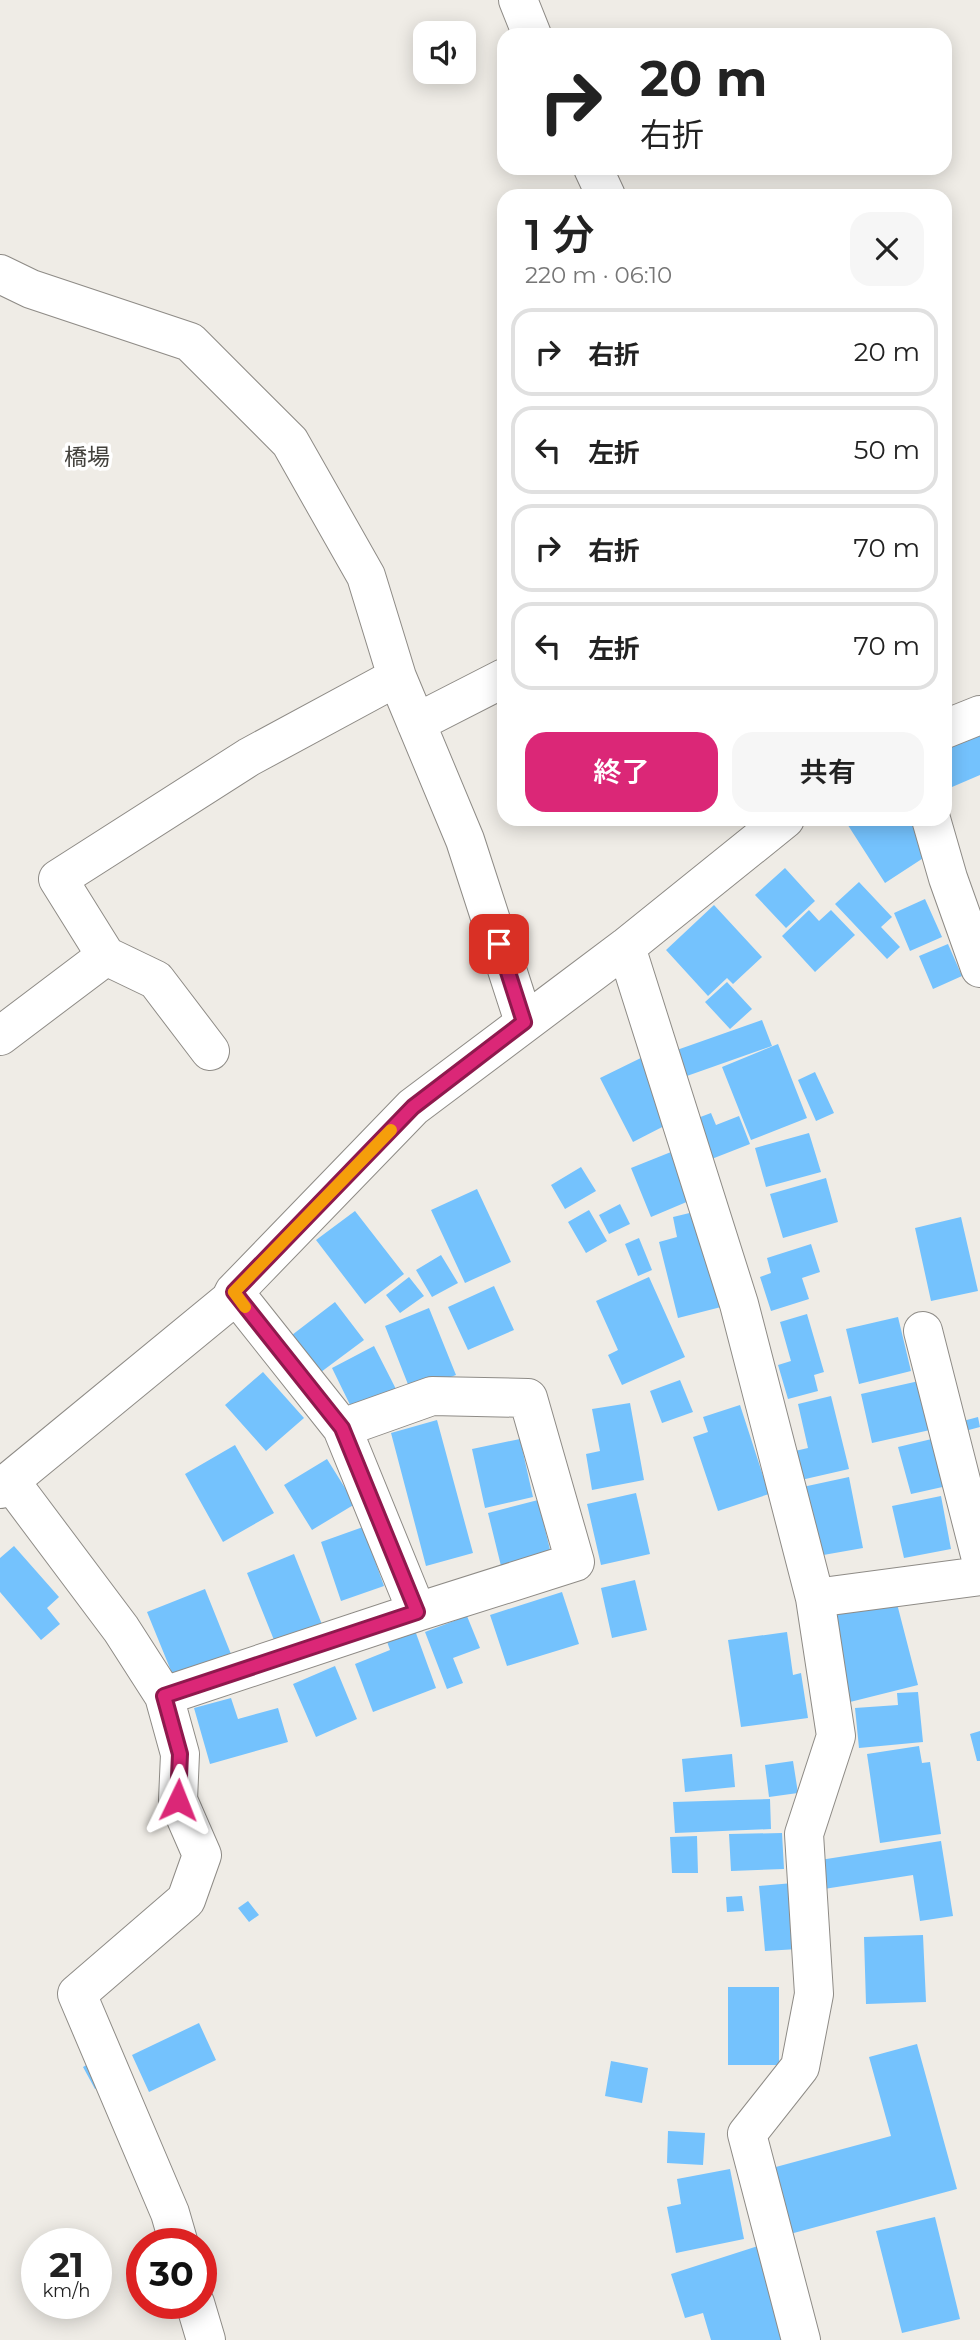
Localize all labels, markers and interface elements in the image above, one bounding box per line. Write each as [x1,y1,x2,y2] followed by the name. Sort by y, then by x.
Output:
[413,21,476,84] map controls
[413,21,476,84] button: sound
[640,49,767,108] text: 20 m
[525,56,616,147] icon: right
[640,115,704,154] text: 右折
[525,209,595,261] text: 1 分
[850,212,924,286] button: close
[525,261,672,289] text: 220 m · 06:10
[529,333,567,371] icon: right
[854,336,920,368] text: 20 m
[588,339,640,371] text: 右折
[529,431,567,469] icon: left
[854,434,920,466] text: 50 m
[588,437,640,469] text: 左折
[64,443,110,471] district label: 橋場
[529,529,567,567] icon: right
[854,532,920,564] text: 70 m
[588,535,640,567] text: 右折
[529,627,567,665] icon: left
[854,630,920,662] text: 70 m
[588,633,640,665] text: 左折
[525,732,718,812] button: 終了
[732,732,924,812] button: 共有
[469,914,529,974] pin
[480,925,518,963] icon: arrive
[141,1763,215,1837] position arrow
[126,2228,217,2319] speed limit sign: 30
[49,2243,84,2286] text: 21
[42,2280,91,2302] text: km/h

